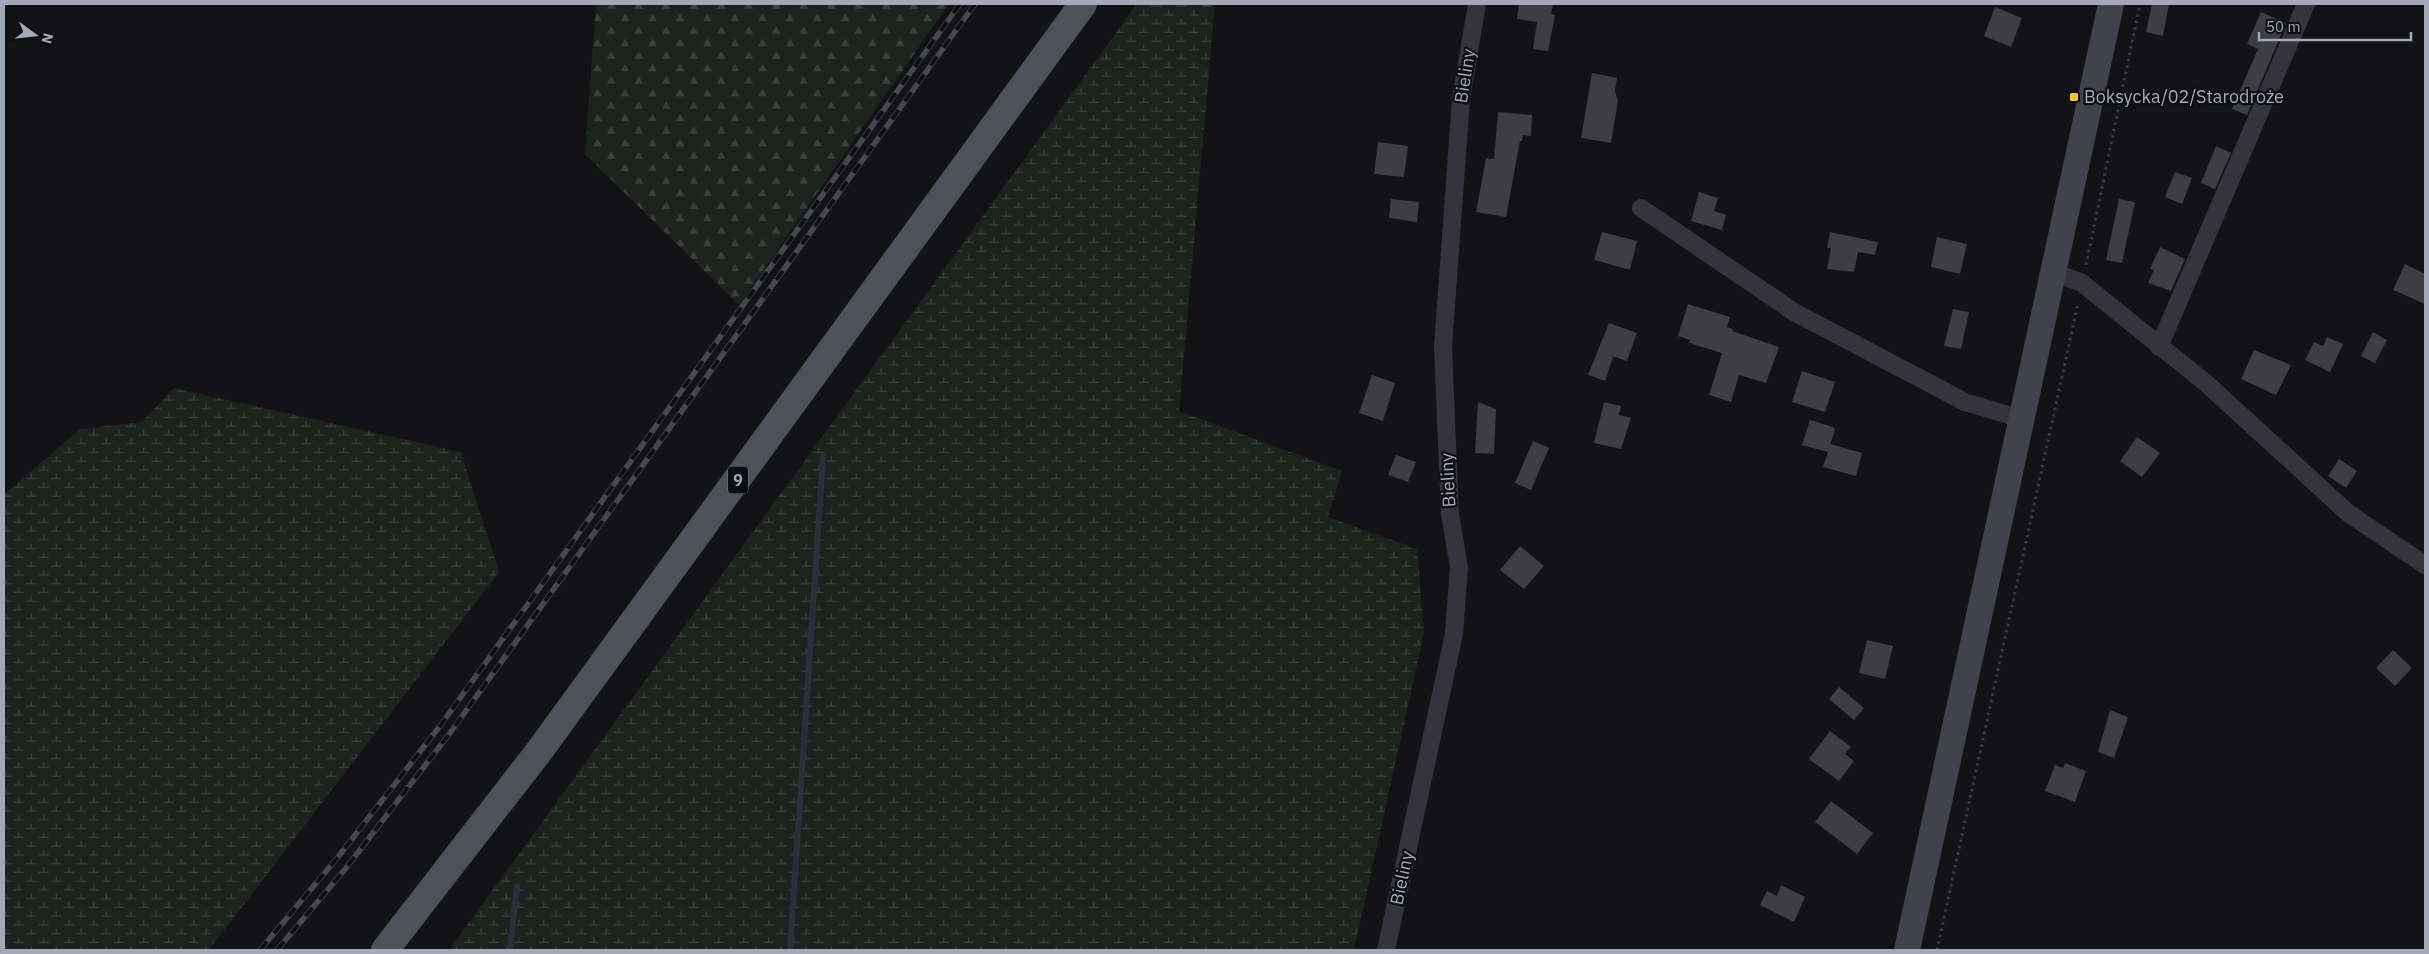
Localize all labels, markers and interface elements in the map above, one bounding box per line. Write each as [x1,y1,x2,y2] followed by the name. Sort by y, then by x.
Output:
[10,10,60,60] north arrow
[2259,10,2412,42] scale bar
[2266,17,2301,36] text: 50 m
[38,31,58,46] text: N
[1449,47,1480,105] street label: Bieliny
[2084,85,2284,108] place label: Boksycka/02/Starodroże
[2068,91,2080,103] marker: Boksycka/02/Starodroże
[1435,452,1460,508] street label: Bieliny
[728,466,748,494] road number: 9
[1385,849,1418,907] street label: Bieliny

